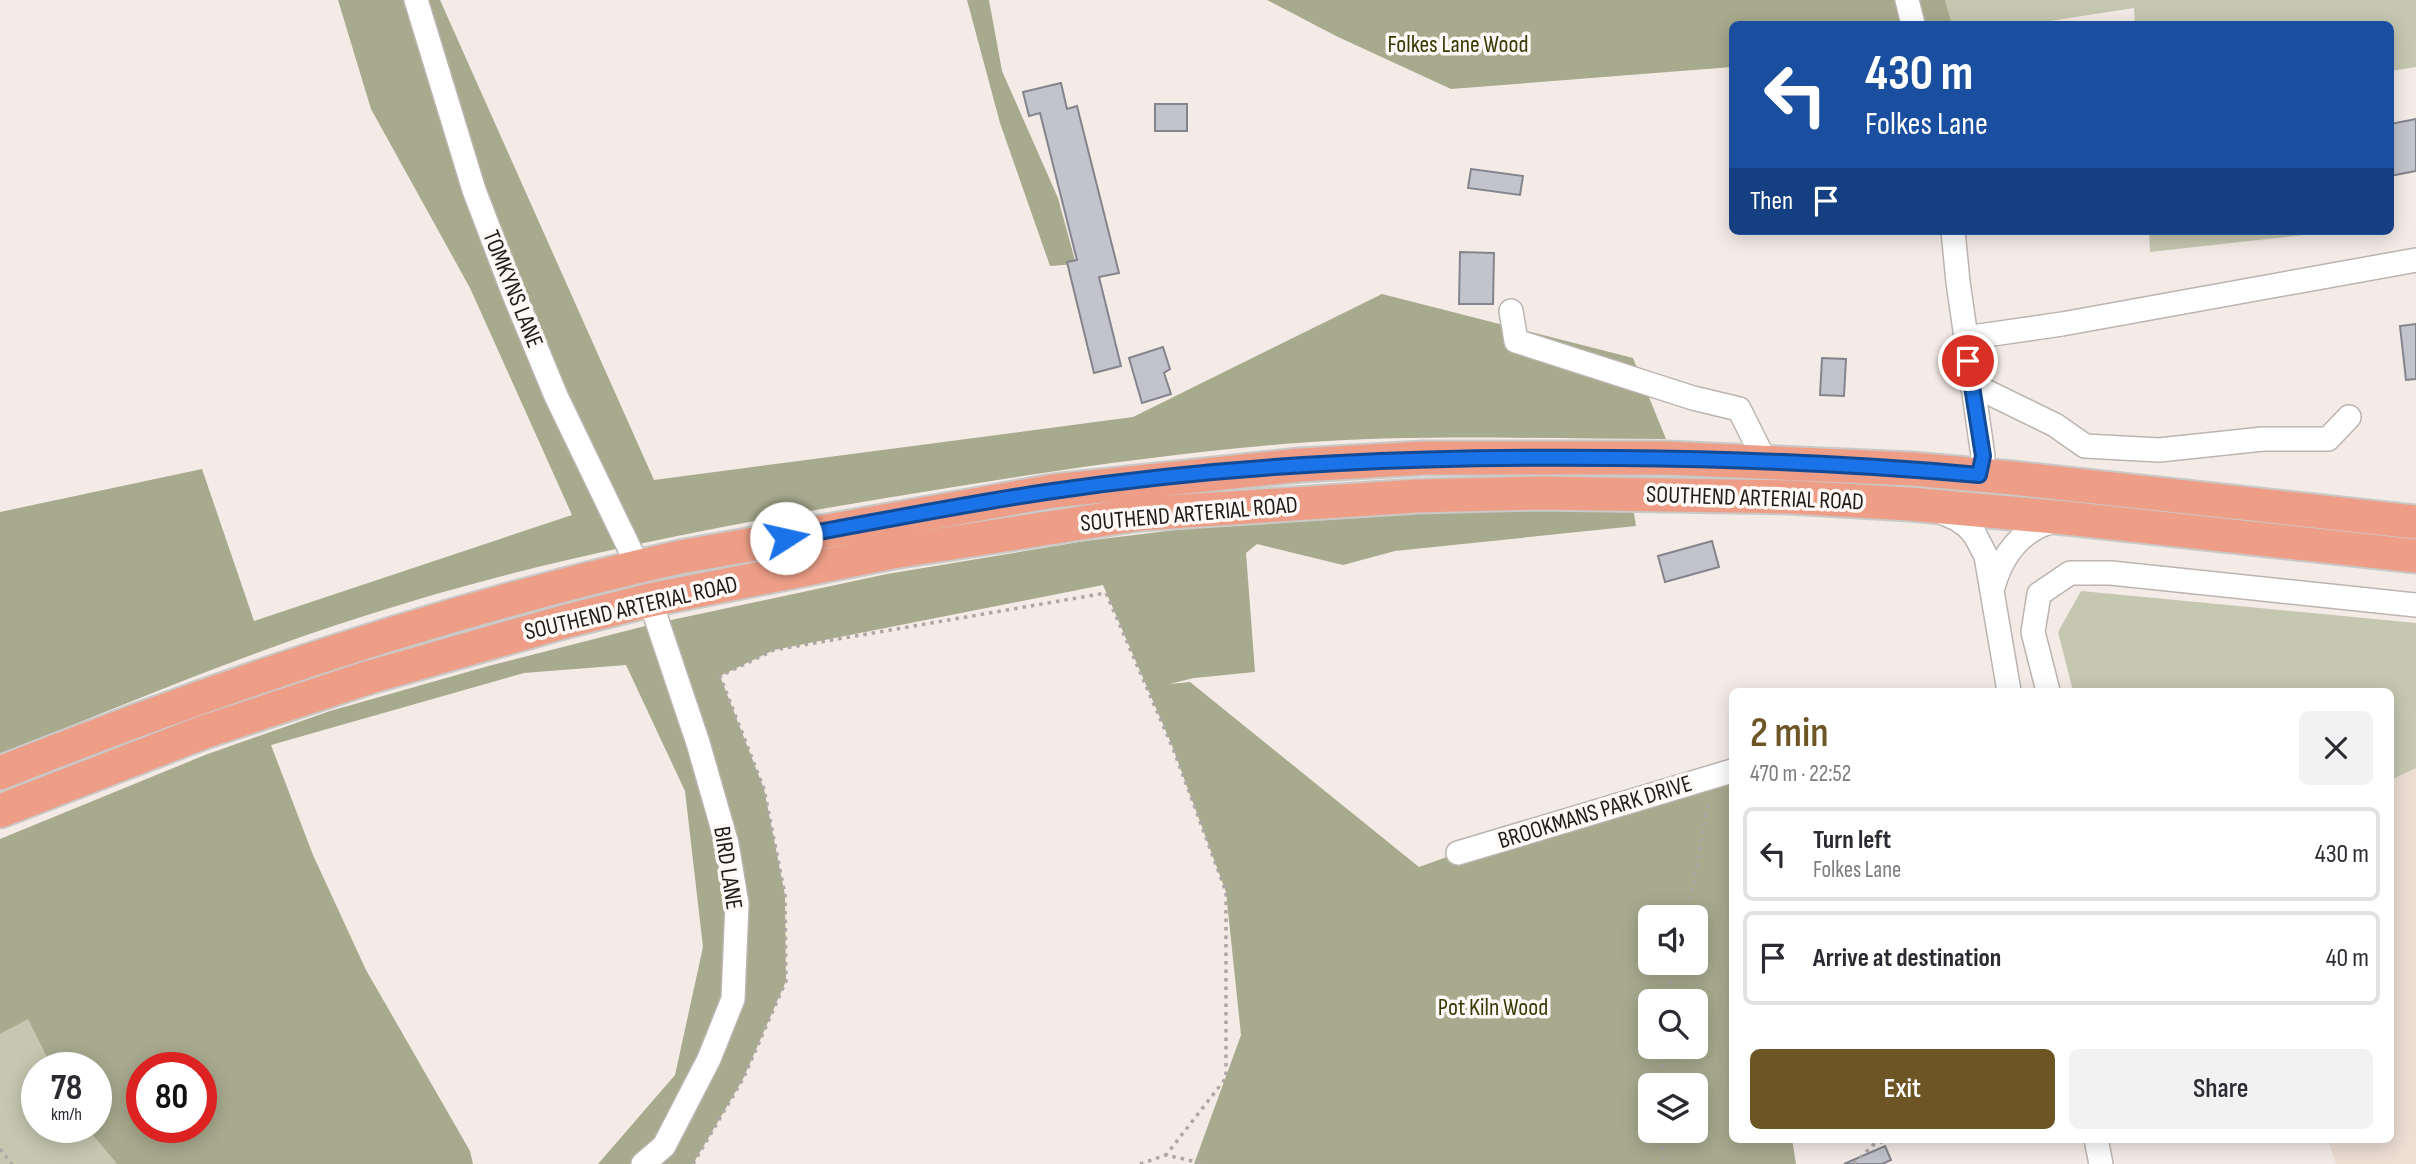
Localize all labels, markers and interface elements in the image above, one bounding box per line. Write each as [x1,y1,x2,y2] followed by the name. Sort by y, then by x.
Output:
[1387,30,1529,59] park label: Folkes Lane Wood
[1865,45,1973,104] text: 430 m
[1750,49,1841,140] icon: left
[1865,105,1988,144] text: Folkes Lane
[1807,182,1845,220] icon: arrive
[1750,186,1793,217] text: Then
[476,226,550,352] street label: TOMKYNS LANE
[1938,331,1998,391] pin
[1949,342,1987,380] icon: arrive
[1646,480,1864,516] street label: SOUTHEND ARTERIAL ROAD
[1079,490,1299,538] street label: SOUTHEND ARTERIAL ROAD
[749,501,823,575] position arrow
[522,569,740,647] street label: SOUTHEND ARTERIAL ROAD
[1750,708,1829,759] text: 2 min
[2299,711,2373,785] button: close
[1750,760,1851,788] text: 470 m · 22:52
[1495,769,1695,855] street label: BROOKMANS PARK DRIVE
[707,824,749,912] street label: BIRD LANE
[1813,825,1891,856] text: Turn left
[1754,835,1792,873] icon: left
[2315,839,2369,870] text: 430 m
[1813,856,1901,884] text: Folkes Lane
[1638,905,1708,1143] map controls
[1638,905,1708,975] button: sound
[1754,939,1792,977] icon: arrive
[1813,943,2001,974] text: Arrive at destination
[2326,943,2369,974] text: 40 m
[1638,989,1708,1059] button: search
[1438,993,1548,1022] park label: Pot Kiln Wood
[1750,1049,2055,1129] button: Exit
[2069,1049,2373,1129] button: Share
[126,1052,217,1143] speed limit sign: 80
[51,1067,82,1110] text: 78
[1638,1073,1708,1143] button: layers
[51,1104,82,1125] text: km/h

